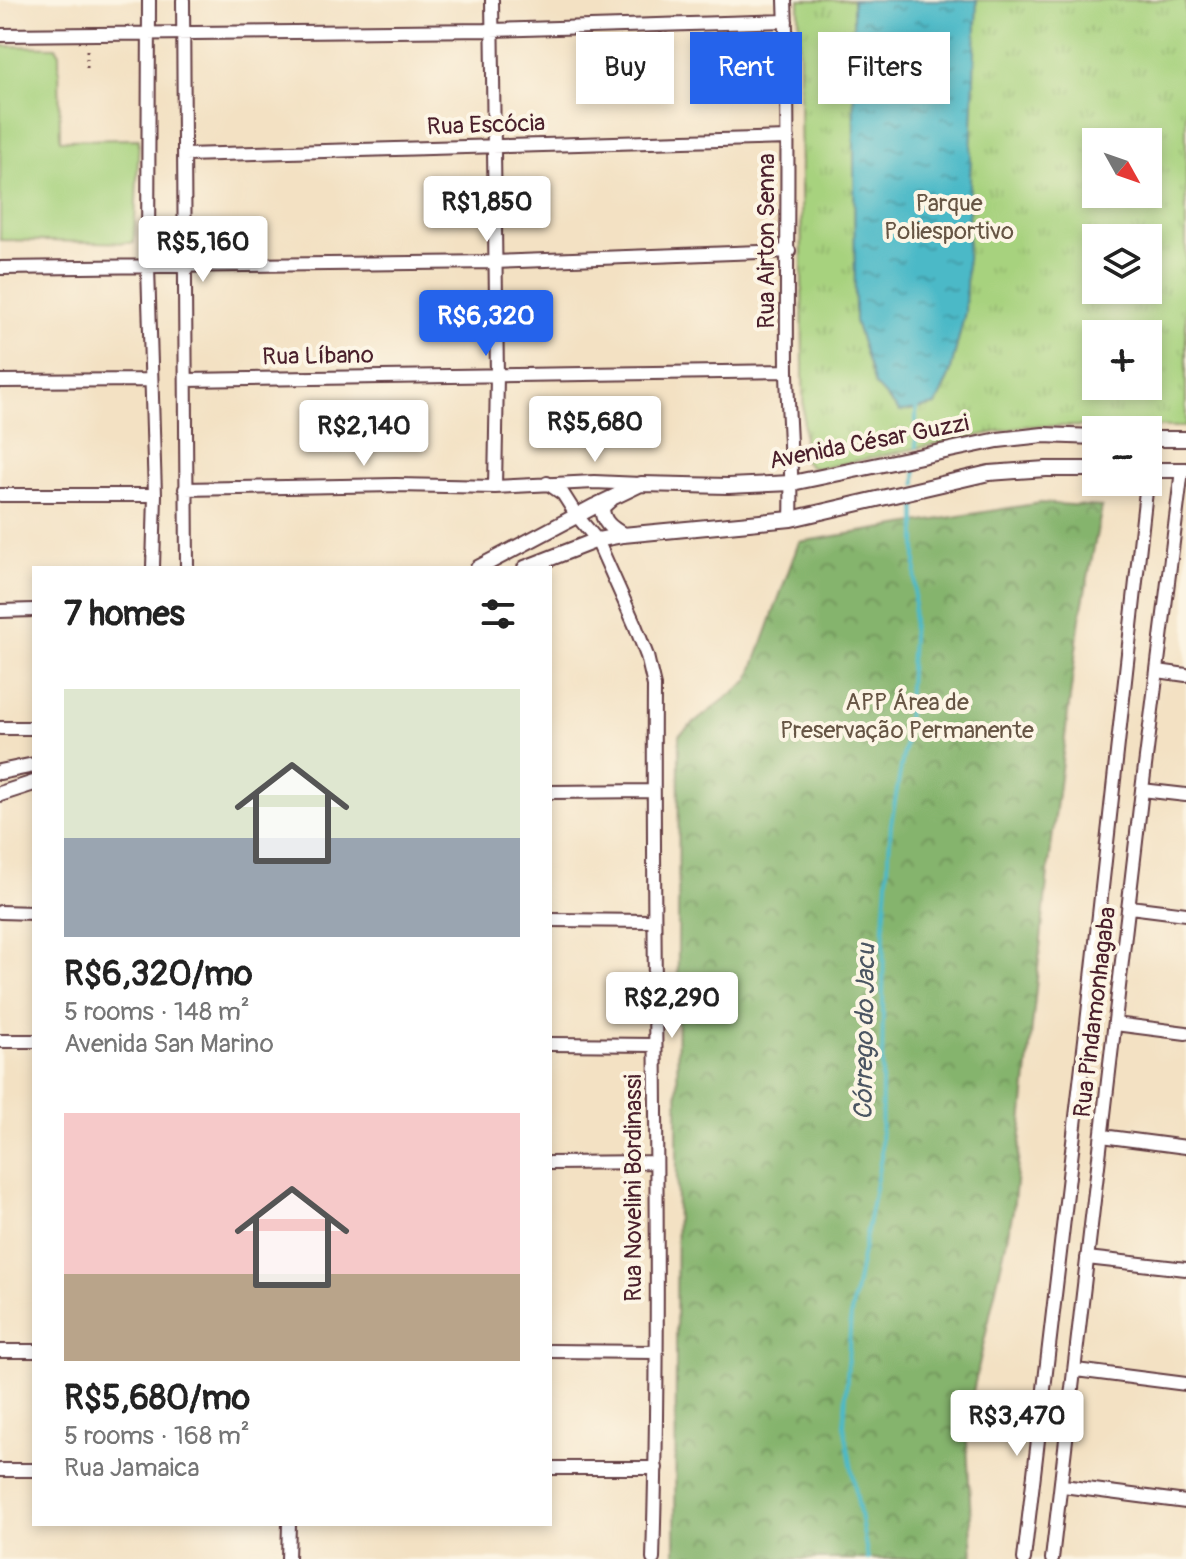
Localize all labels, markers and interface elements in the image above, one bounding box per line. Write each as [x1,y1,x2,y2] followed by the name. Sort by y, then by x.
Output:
[576,32,674,104] chip: Buy
[690,32,802,104] chip: Rent
[818,32,950,104] chip: Filters
[426,108,546,142] street label: Rua Escócia
[1082,128,1162,208] north arrow
[1082,128,1162,496] map controls
[752,153,781,329] street label: Rua Airton Senna
[413,176,561,244] pin: R$1,850
[442,186,532,218] text: R$1,850
[884,189,1014,246] park label: Parque Poliesportivo
[129,216,277,284] pin: R$5,160
[1082,224,1162,304] button: layers
[157,226,249,258] text: R$5,160
[412,290,560,358] pin: R$6,320
[437,300,535,332] text: R$6,320
[1082,320,1162,400] button: +
[262,341,374,371] street label: Rua Líbano
[521,396,669,464] pin: R$5,680
[290,400,438,468] pin: R$2,140
[547,406,643,438] text: R$5,680
[767,408,971,476] street label: Avenida César Guzzi
[317,410,411,442] text: R$2,140
[1082,416,1162,496] button: −
[476,592,520,636] icon: filters
[64,593,185,636] text: 7 homes
[780,688,1034,745] park label: APP Área de Preservação Permanente
[220,741,364,885] icon: home
[1068,905,1122,1119] street label: Rua Pindamonhagaba
[847,942,883,1121] water label: Córrego do Jacu
[64,953,252,996] text: R$6,320/mo
[598,972,746,1040] pin: R$2,290
[624,982,720,1014] text: R$2,290
[64,996,250,1028] text: 5 rooms · 148 m²
[64,1028,274,1060] text: Avenida San Marino
[619,1074,648,1302] street label: Rua Novelini Bordinassi
[220,1165,364,1309] icon: home
[64,1377,250,1420] text: R$5,680/mo
[943,1390,1091,1458] pin: R$3,470
[969,1400,1065,1432] text: R$3,470
[64,1420,250,1452] text: 5 rooms · 168 m²
[64,1452,200,1484] text: Rua Jamaica

